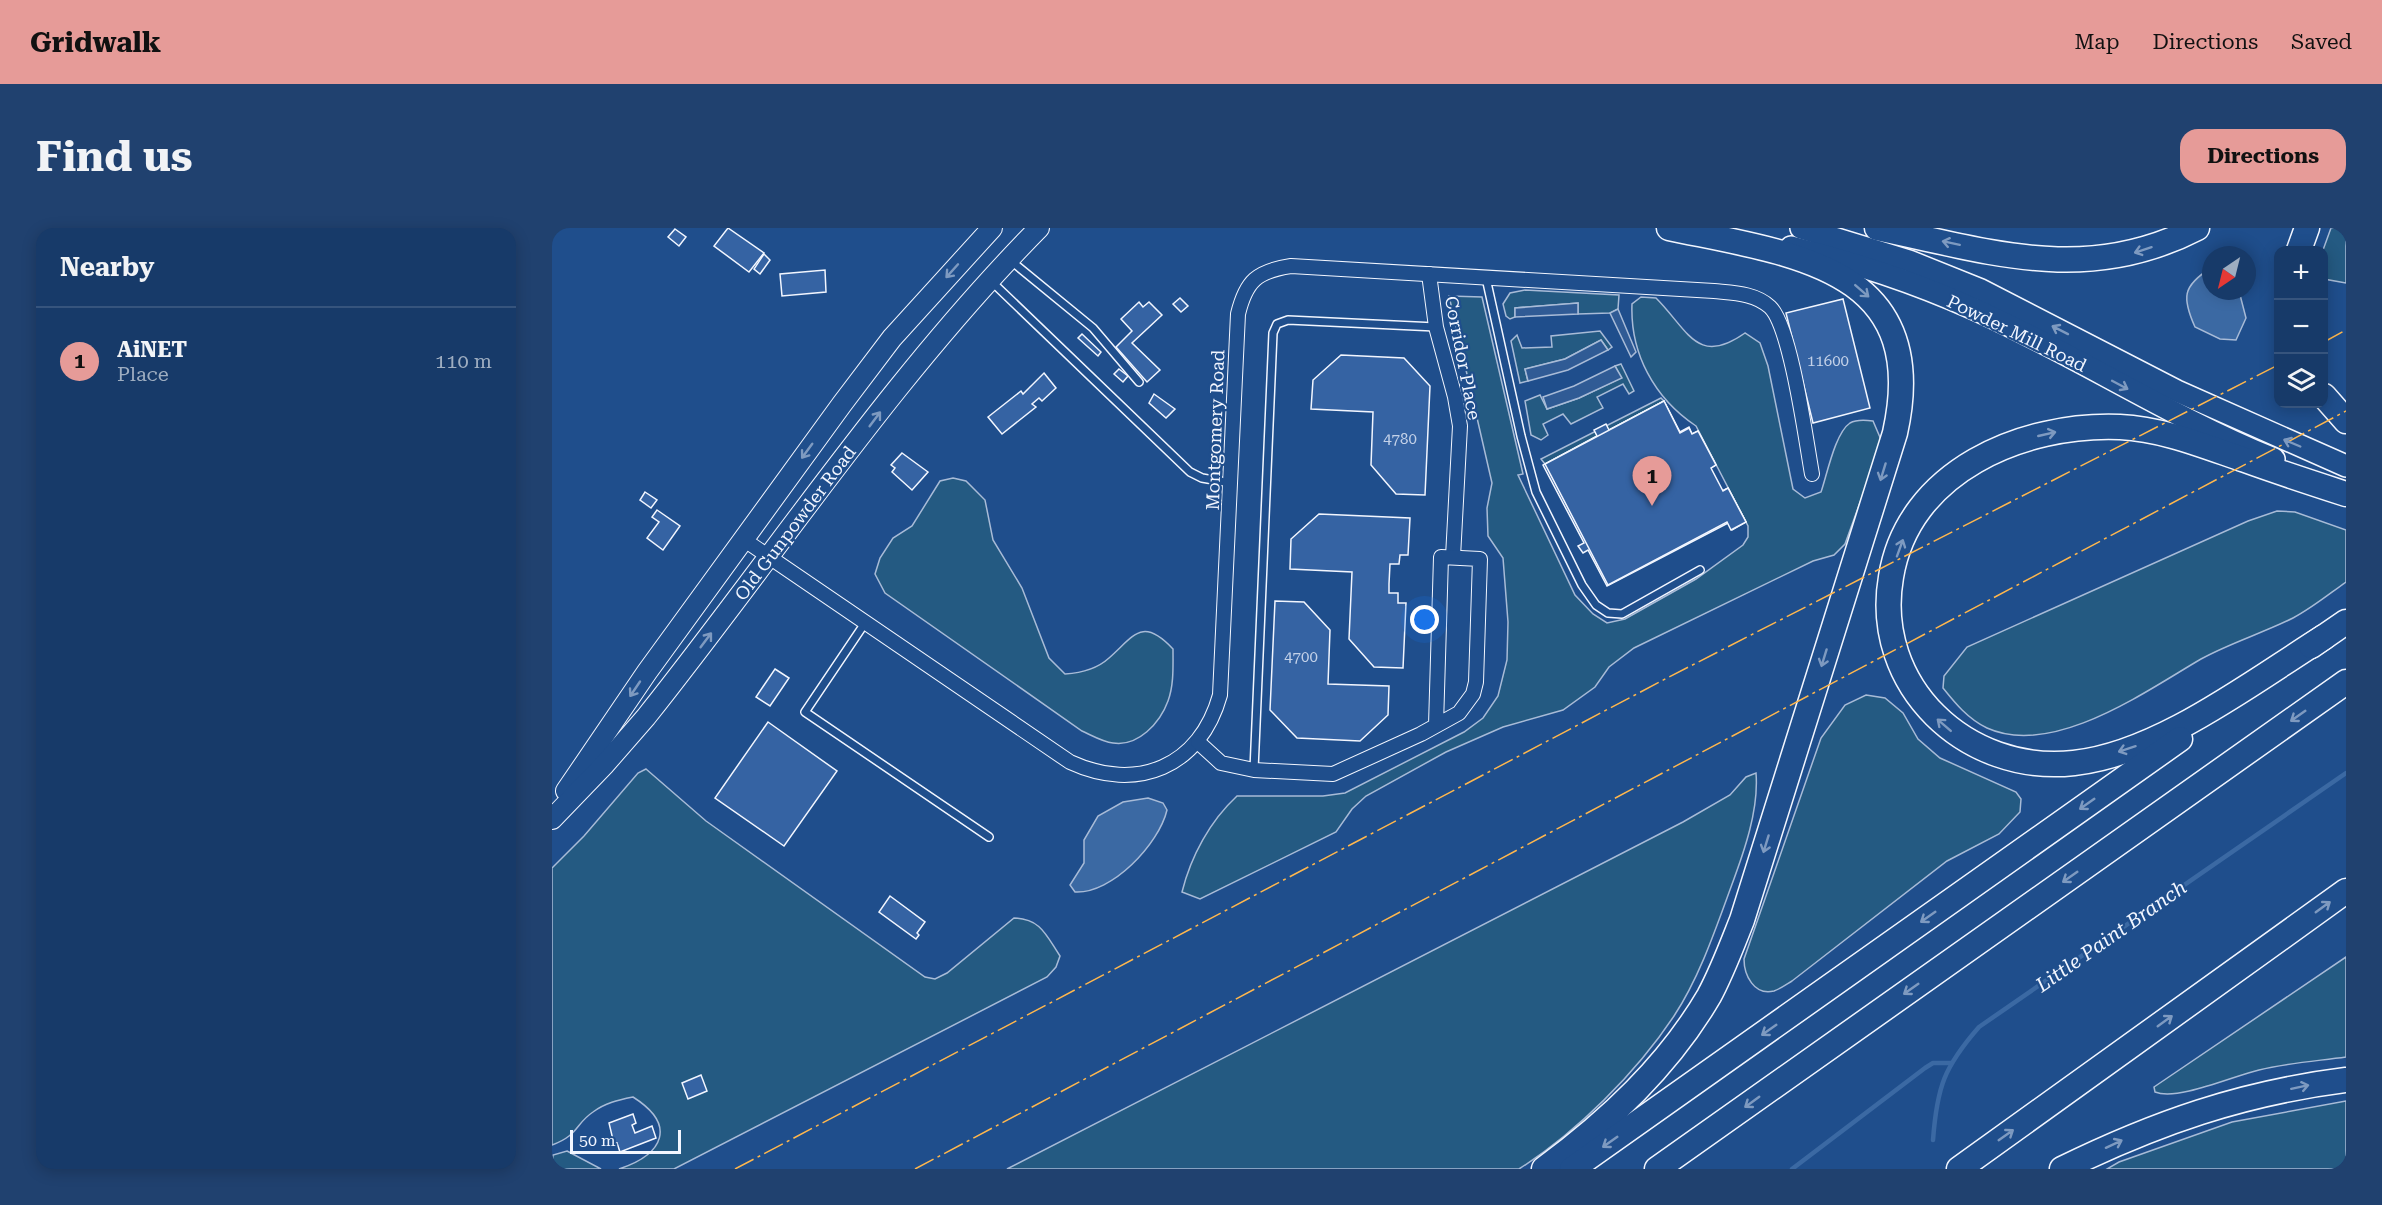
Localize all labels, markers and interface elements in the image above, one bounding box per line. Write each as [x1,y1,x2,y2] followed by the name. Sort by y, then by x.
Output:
[30,26,161,59] text: Gridwalk
[2075,30,2119,54] text: Map
[2152,30,2258,54] text: Directions
[2291,30,2352,54] text: Saved
[2180,129,2346,183] button: Directions
[36,132,193,181] text: Find us
[1942,237,1961,249] one-way arrow
[2134,245,2153,256] one-way arrow
[2202,246,2256,300] north arrow
[2274,246,2328,408] map controls
[2274,246,2328,300] button: +
[60,252,154,282] text: Nearby
[945,263,959,278] one-way arrow
[1854,284,1869,298] one-way arrow
[1944,290,2091,376] street label: Powder Mill Road
[1441,294,1485,422] street label: Corridor Place
[2274,300,2328,354] button: −
[2052,324,2070,335] one-way arrow
[117,337,187,362] text: AiNET
[74,349,85,373] text: 1
[435,349,492,373] text: 110 m
[1202,349,1228,511] street label: Montgomery Road
[1807,352,1849,370] house number: 11600
[2274,354,2328,408] button: layers
[117,362,169,386] text: Place
[2110,379,2128,391] one-way arrow
[868,411,881,427] one-way arrow
[2037,428,2056,440] one-way arrow
[1383,430,1417,448] house number: 4780
[2283,437,2302,448] one-way arrow
[730,441,860,604] street label: Old Gunpowder Road
[801,442,814,458] one-way arrow
[1632,456,1672,506] pin: 1
[1877,462,1888,481] one-way arrow
[1896,539,1907,558] one-way arrow
[1410,605,1439,634] your location
[699,633,712,649] one-way arrow
[1284,648,1318,666] house number: 4700
[1818,648,1829,667] one-way arrow
[629,680,642,697] one-way arrow
[2291,710,2307,722] one-way arrow
[1937,718,1952,732] one-way arrow
[2118,744,2137,755] one-way arrow
[2080,798,2096,810] one-way arrow
[1760,834,1771,853] one-way arrow
[2063,871,2079,883] one-way arrow
[2030,875,2191,998] water label: Little Paint Branch
[2314,901,2330,913] one-way arrow
[1921,911,1937,923] one-way arrow
[1904,983,1920,995] one-way arrow
[2156,1015,2172,1027] one-way arrow
[1761,1023,1777,1036] one-way arrow
[2290,1081,2310,1092] one-way arrow
[1744,1096,1760,1108] one-way arrow
[570,1127,681,1154] scale bar
[1998,1129,2014,1141] one-way arrow
[579,1131,616,1150] text: 50 m
[1602,1136,1618,1148] one-way arrow
[2105,1137,2123,1149] one-way arrow

